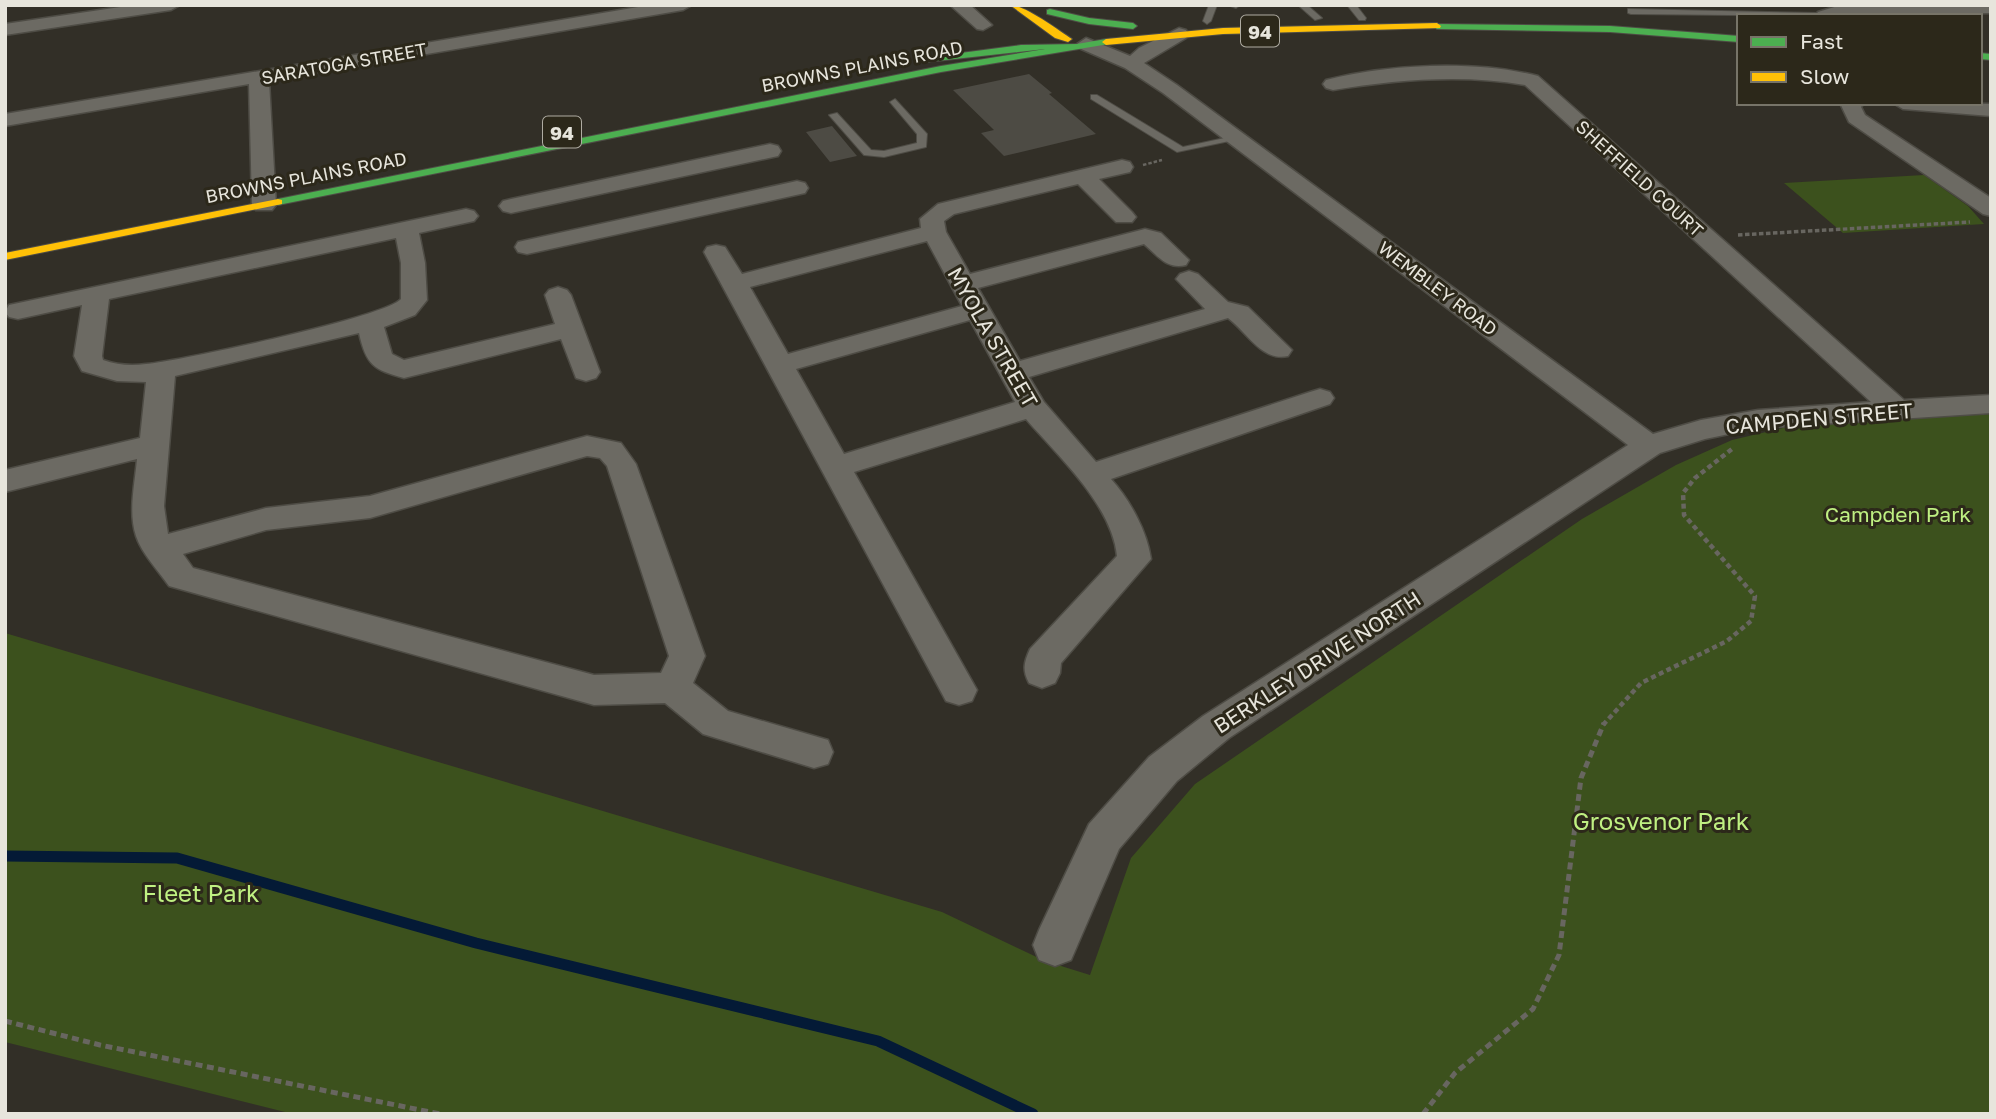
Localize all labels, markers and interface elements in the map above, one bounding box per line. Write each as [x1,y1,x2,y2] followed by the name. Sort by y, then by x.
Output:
[1737,14,1982,105] legend
[1241,16,1279,46] road number: 94
[1800,28,1843,54] text: Fast
[760,36,964,96] street label: BROWNS PLAINS ROAD
[260,38,428,88] street label: SARATOGA STREET
[1800,63,1849,89] text: Slow
[1572,115,1708,241] street label: SHEFFIELD COURT
[543,116,581,148] road number: 94
[204,147,408,207] street label: BROWNS PLAINS ROAD
[1374,236,1502,340] street label: WEMBLEY ROAD
[942,262,1044,412] street label: MYOLA STREET
[1724,397,1914,439] street label: CAMPDEN STREET
[1825,501,1971,527] park label: Campden Park
[1209,585,1425,739] street label: BERKLEY DRIVE NORTH
[1573,806,1749,835] park label: Grosvenor Park
[142,878,260,907] park label: Fleet Park

